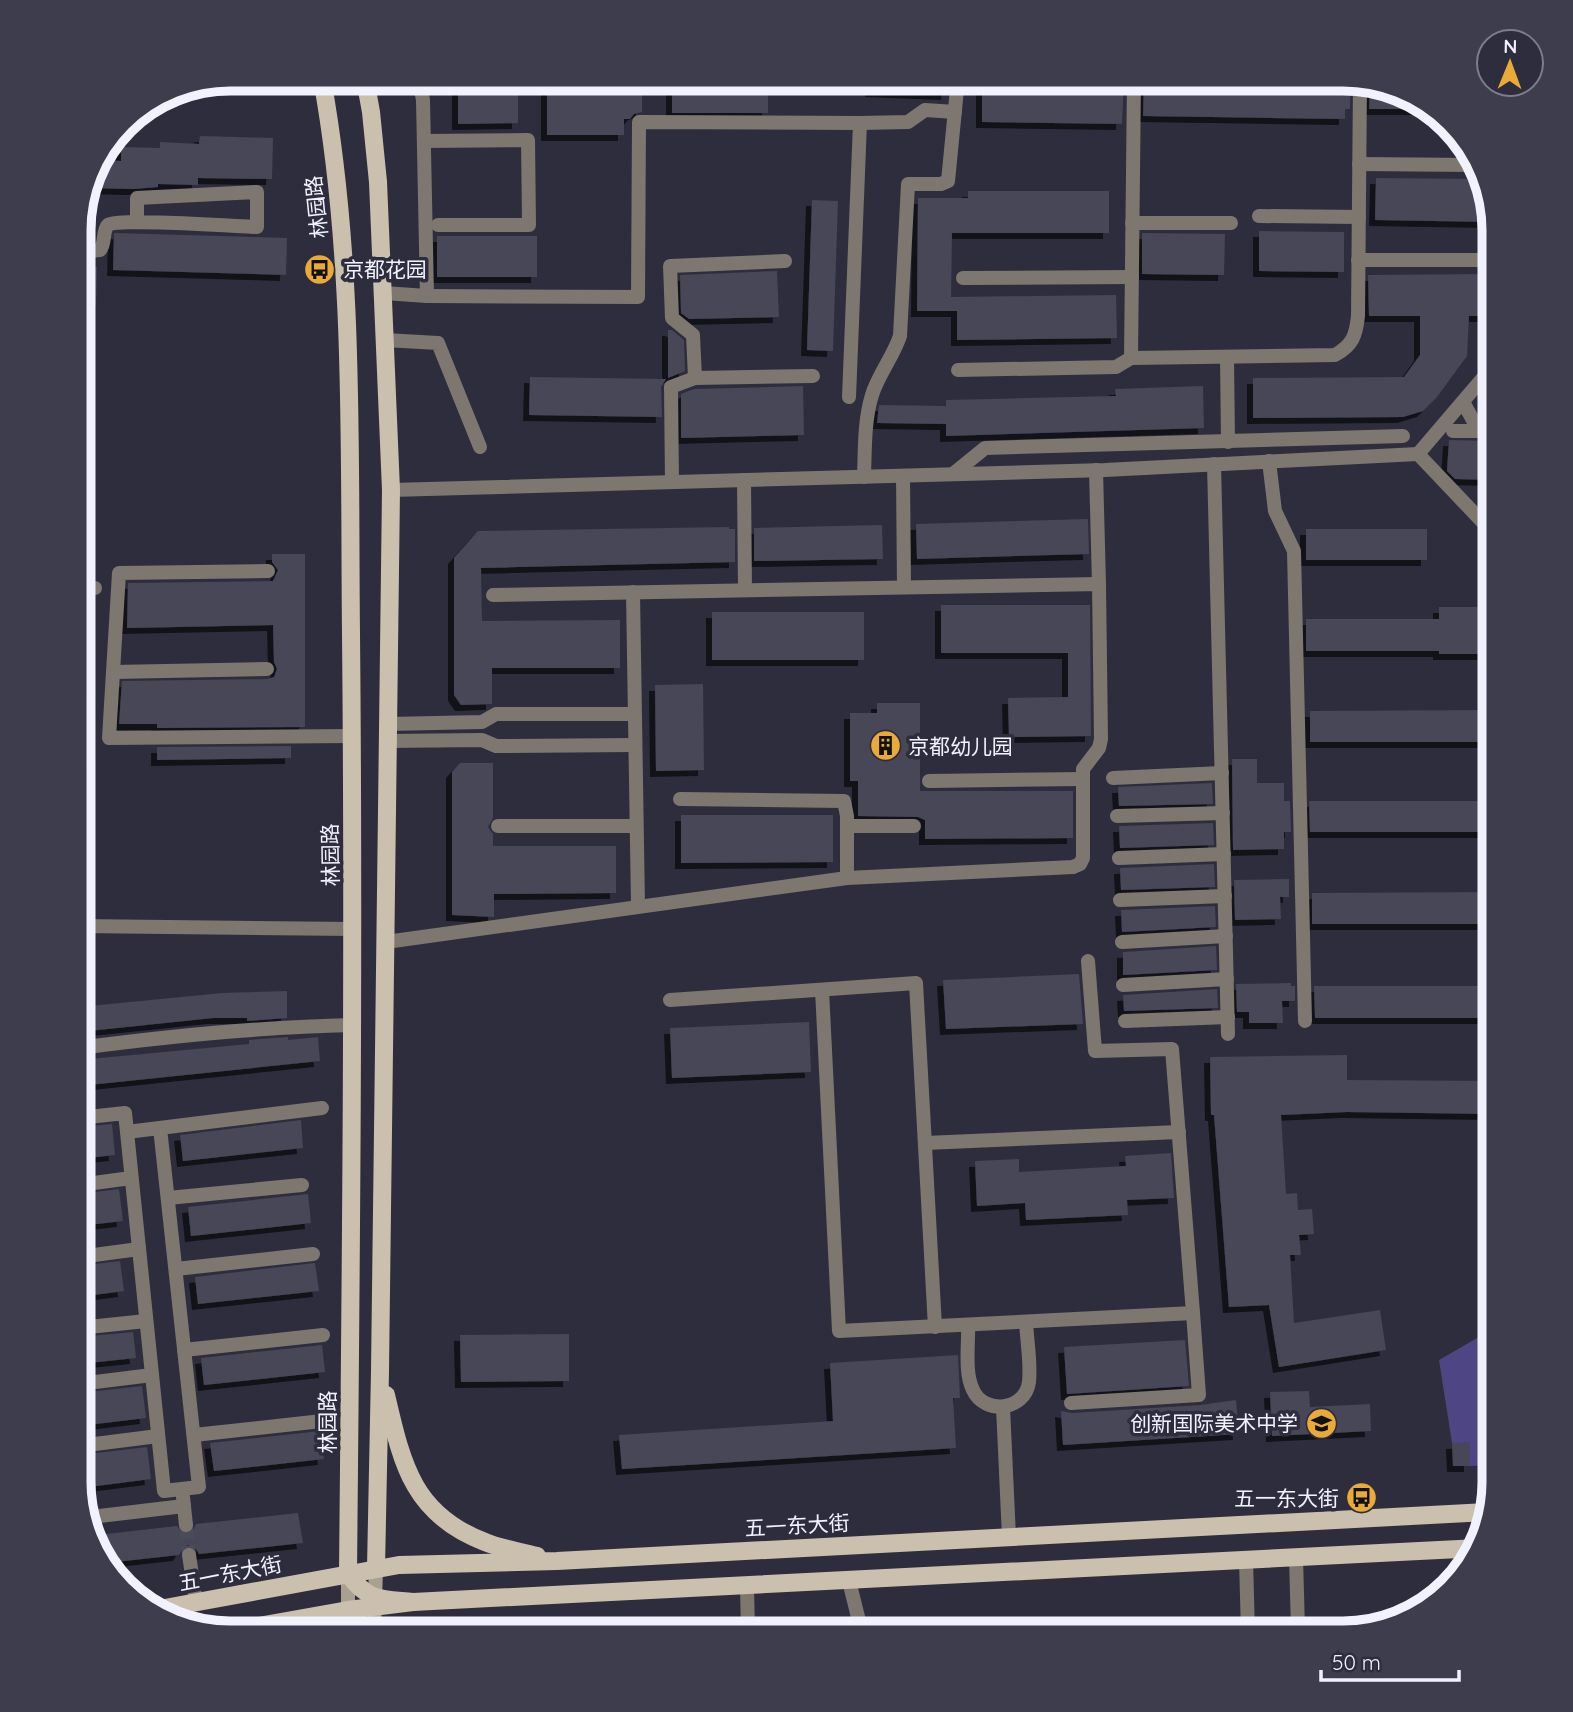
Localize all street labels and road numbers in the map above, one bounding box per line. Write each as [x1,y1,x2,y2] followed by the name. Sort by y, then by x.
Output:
[300,174,332,240] street label: 林园路
[316,823,344,887] street label: 林园路
[314,1391,340,1454] street label: 林园路
[744,1509,850,1541] street label: 五一东大街
[176,1550,284,1596] street label: 五一东大街

